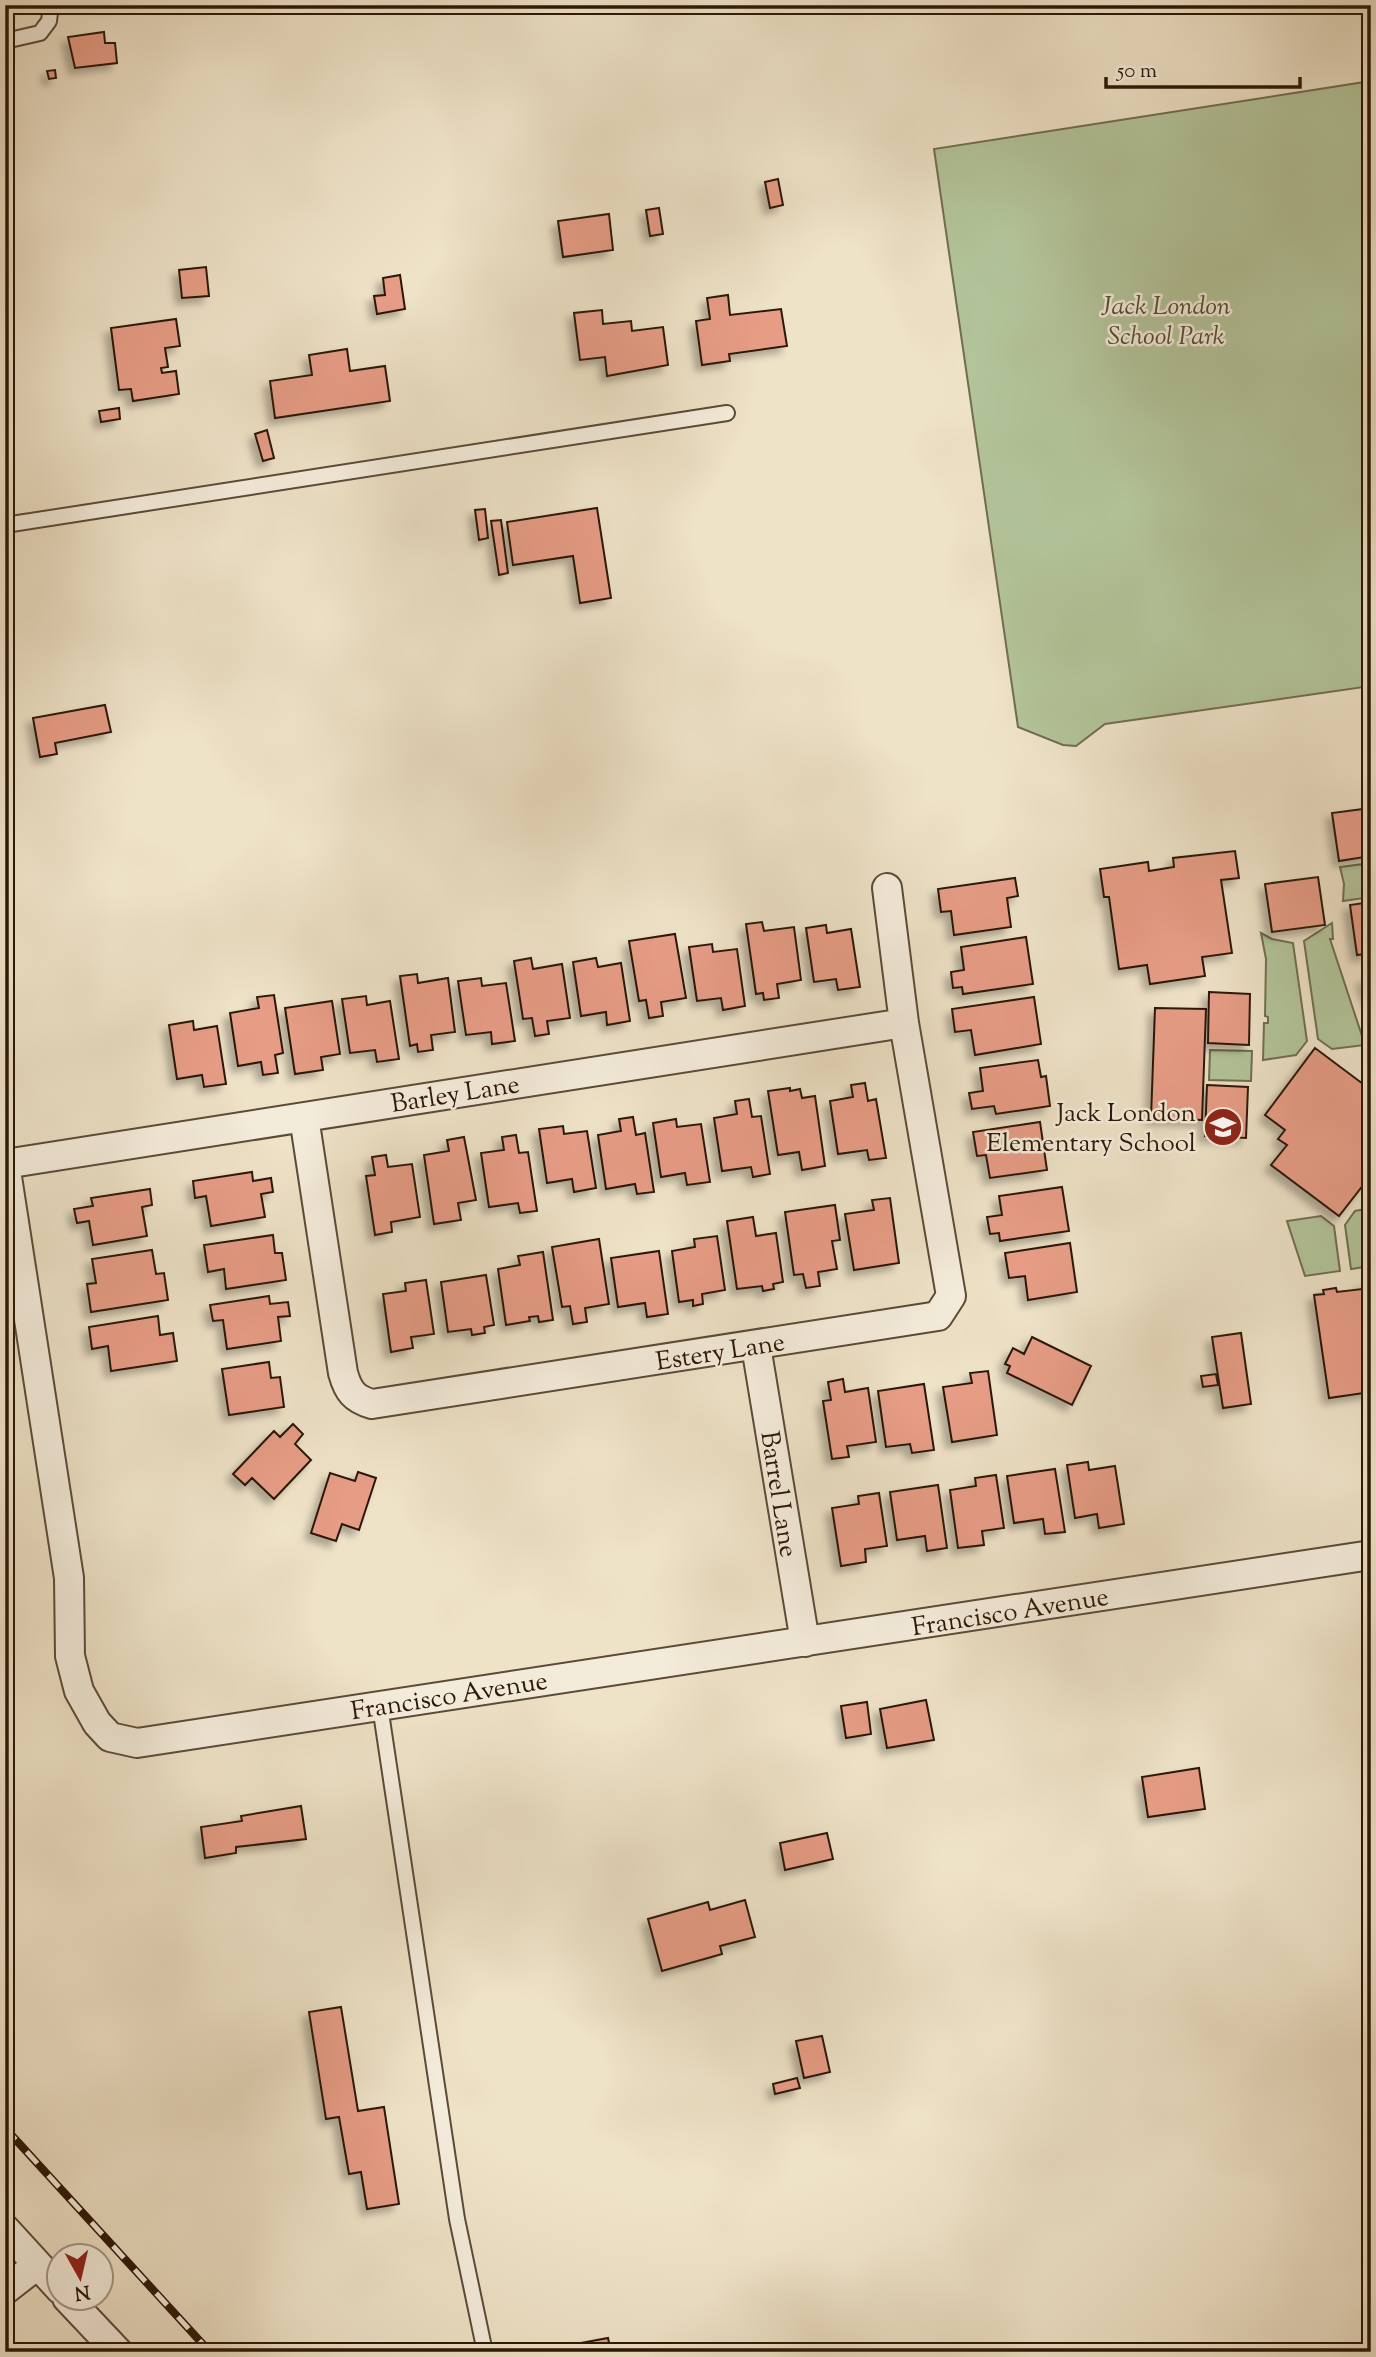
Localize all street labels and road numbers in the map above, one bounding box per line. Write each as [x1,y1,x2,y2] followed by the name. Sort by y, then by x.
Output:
[388,1067,522,1124] street label: Barley Lane
[653,1325,788,1382] street label: Estery Lane
[749,1429,806,1560] street label: Barrel Lane
[909,1580,1111,1647] street label: Francisco Avenue
[348,1664,550,1731] street label: Francisco Avenue

